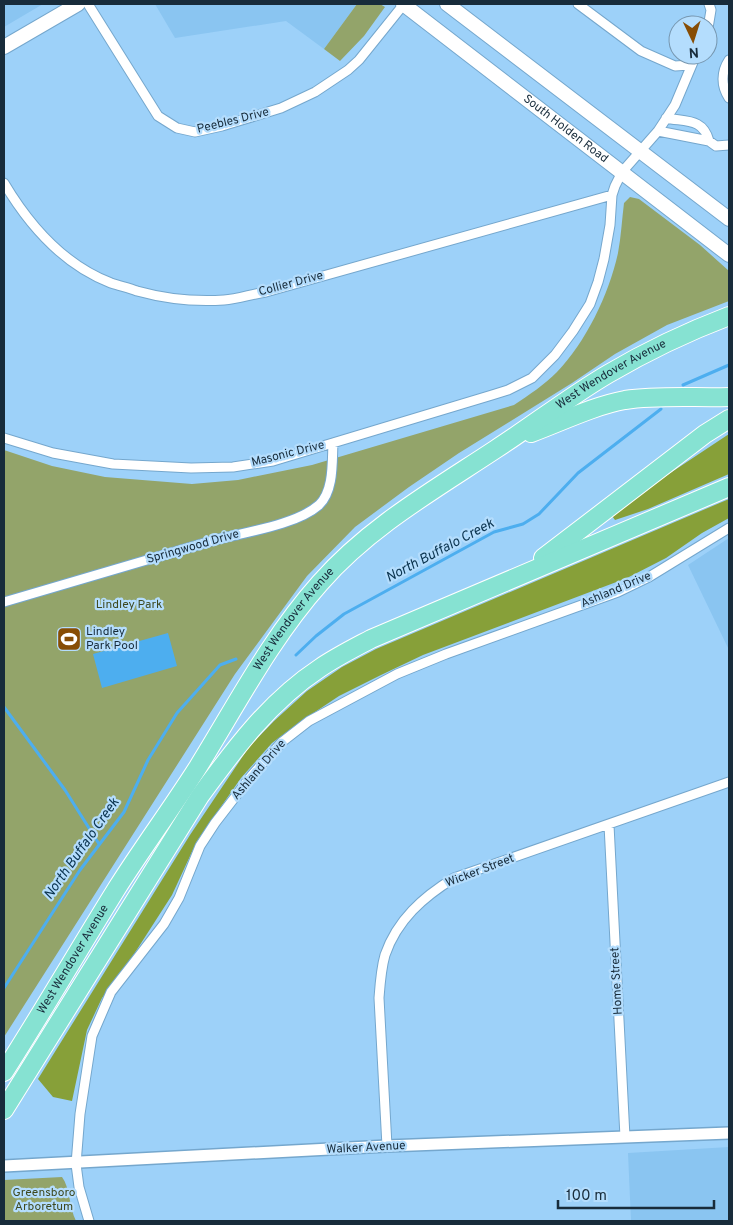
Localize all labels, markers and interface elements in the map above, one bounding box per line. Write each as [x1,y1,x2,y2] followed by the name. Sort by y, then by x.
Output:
[668,15,718,65] north arrow
[688,43,699,60] text: N
[520,91,611,167] street label: South Holden Road
[195,104,271,138] street label: Peebles Drive
[257,268,325,300] street label: Collier Drive
[553,336,669,413] street label: West Wendover Avenue
[250,437,326,471] street label: Masonic Drive
[383,515,498,587] water label: North Buffalo Creek
[145,526,241,568] street label: Springwood Drive
[250,564,338,674] street label: West Wendover Avenue
[578,568,654,612] street label: Ashland Drive
[96,597,162,613] park label: Lindley Park
[86,624,138,654] place label: Lindley Park Pool
[56,626,82,652] sports icon: Lindley Park Pool
[228,736,290,804] street label: Ashland Drive
[41,794,124,903] water label: North Buffalo Creek
[443,851,517,891] street label: Wicker Street
[34,902,113,1017] street label: West Wendover Avenue
[607,947,627,1015] street label: Home Street
[326,1138,406,1158] street label: Walker Avenue
[558,1178,714,1210] scale bar
[13,1185,76,1215] park label: Greensboro Arboretum
[566,1187,607,1206] text: 100 m

